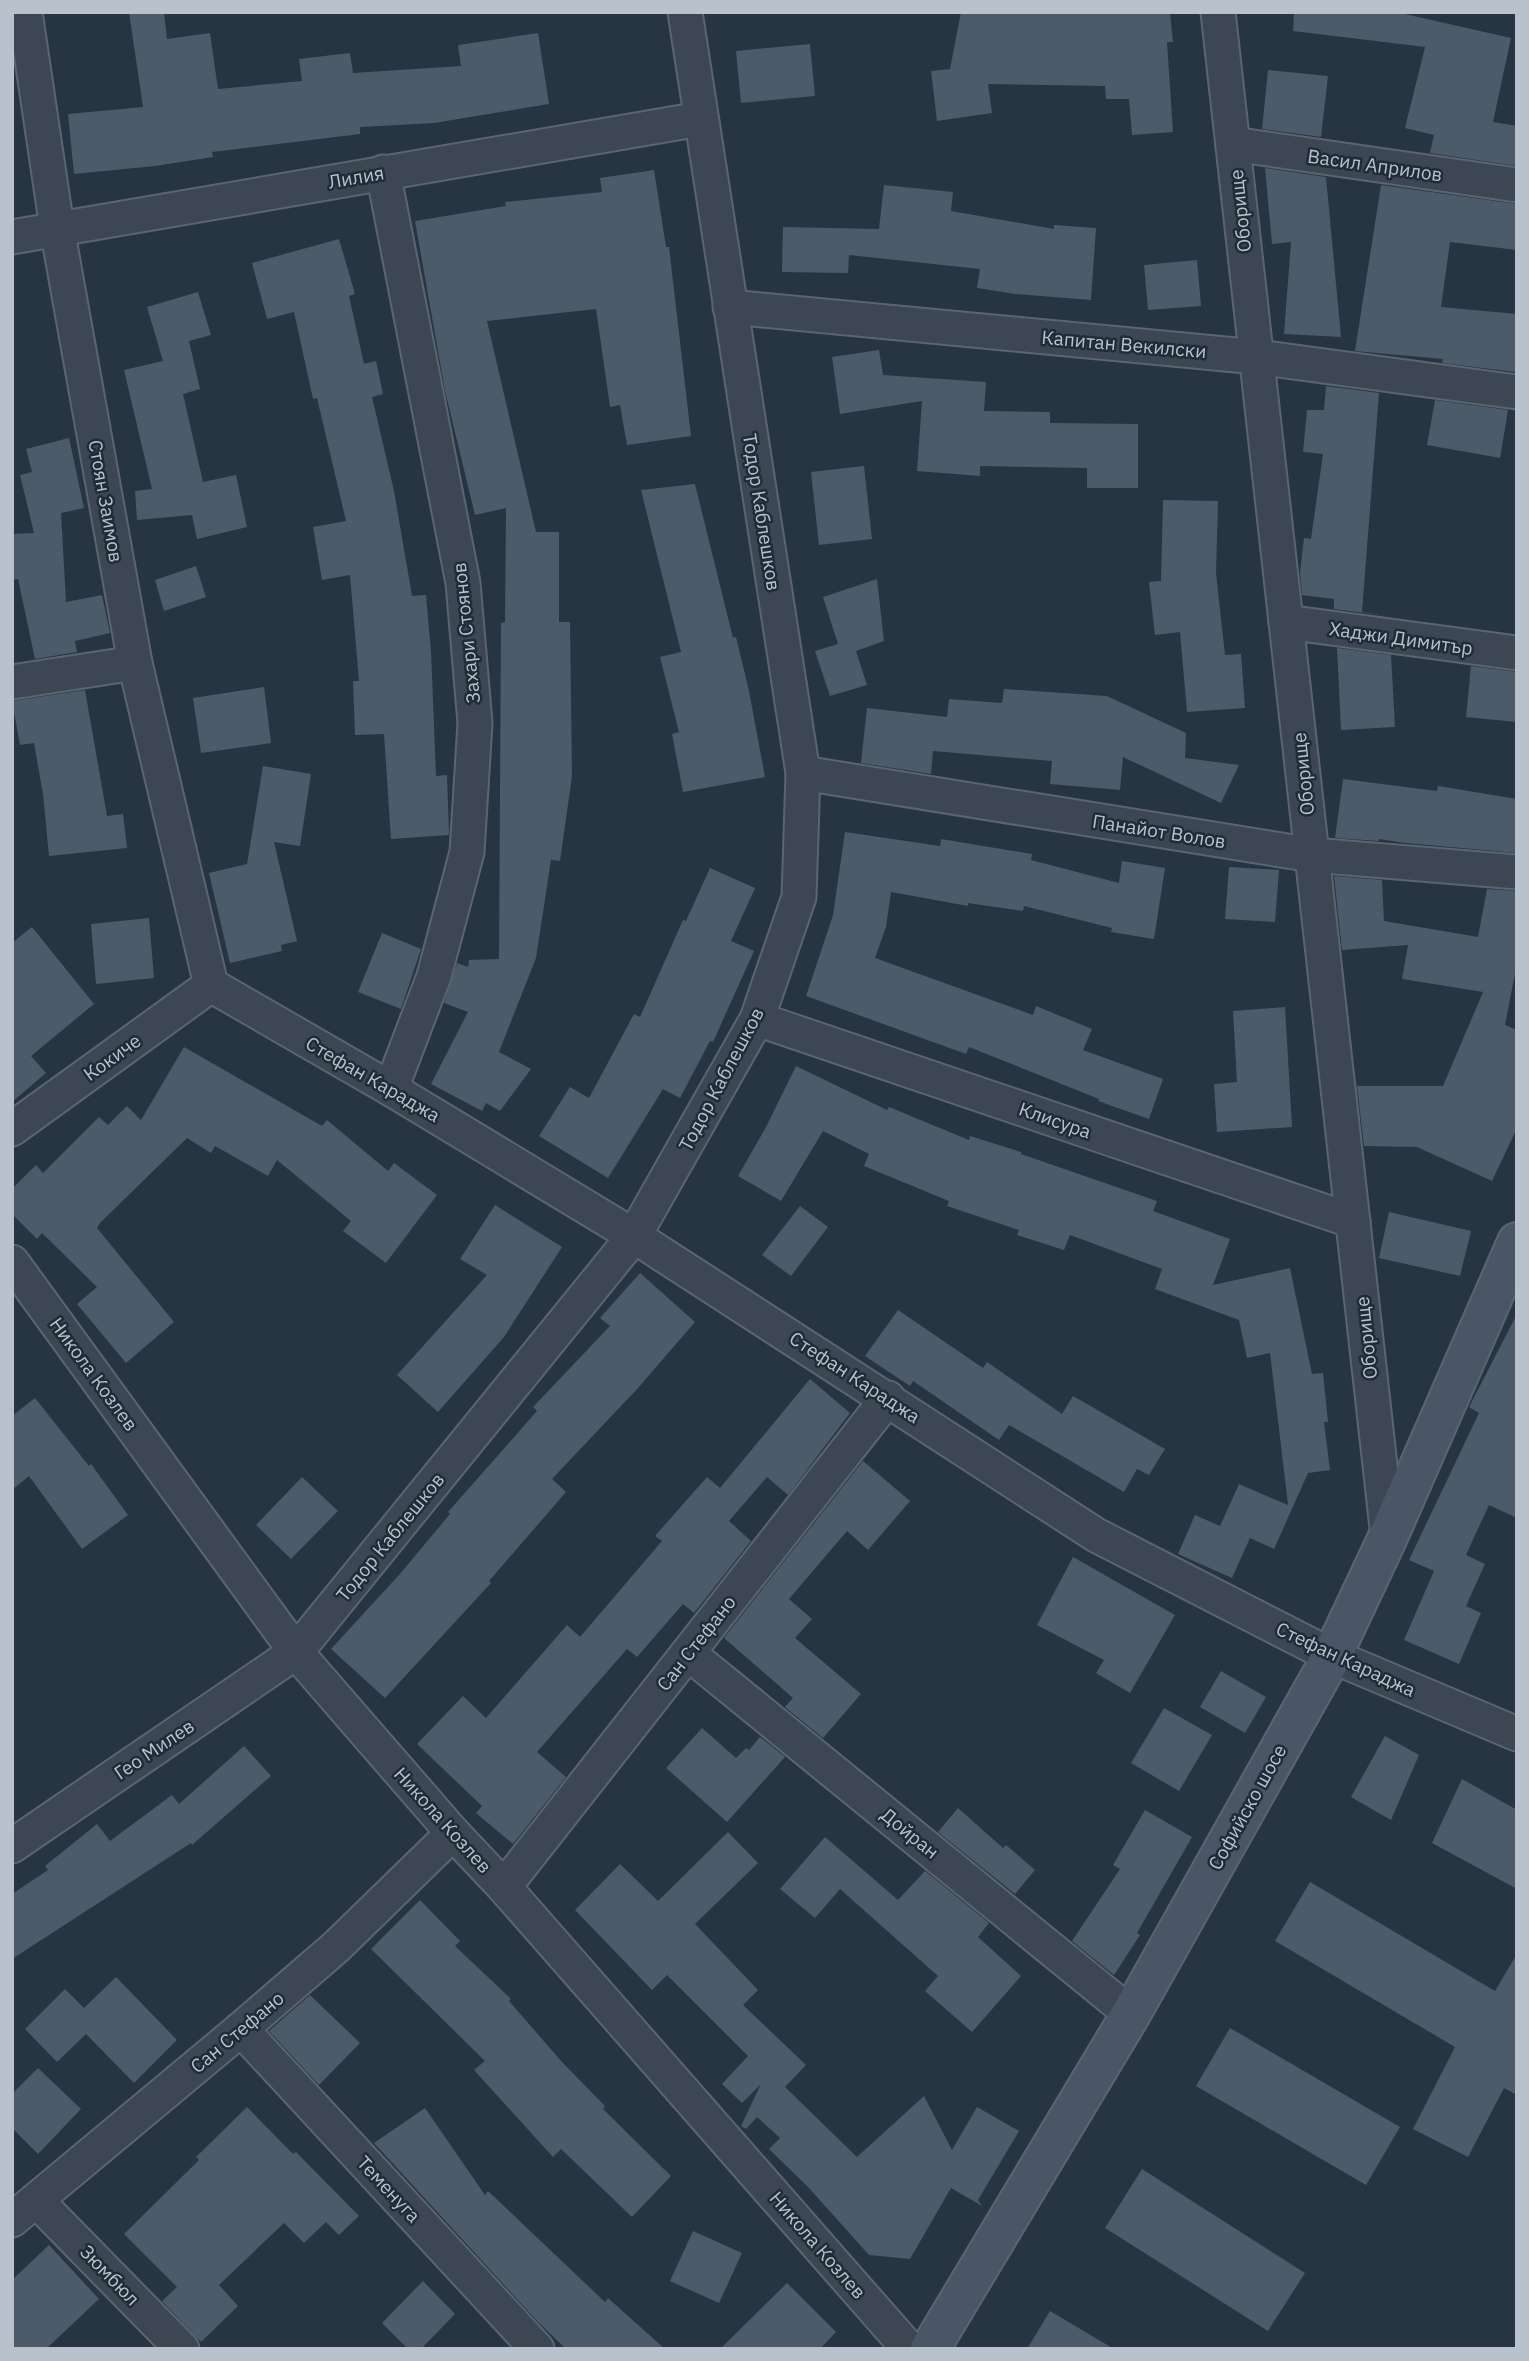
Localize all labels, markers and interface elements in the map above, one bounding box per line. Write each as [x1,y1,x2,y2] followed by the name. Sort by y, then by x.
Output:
[1306,144,1444,186] street label: Васил Априлов
[326,160,386,194] street label: Лилия
[1224,168,1256,254] street label: Оборище
[1040,325,1208,363] street label: Капитан Векилски
[738,432,786,592] street label: Тодор Каблешков
[83,438,129,564] street label: Стоян Заимов
[447,561,485,705] street label: Захари Стоянов
[1328,616,1474,660] street label: Хаджи Димитър
[1287,731,1319,817] street label: Оборище
[1091,809,1227,853] street label: Панайот Волов
[673,1003,769,1155] street label: Тодор Каблешков
[79,1028,145,1086] street label: Кокиче
[302,1031,444,1127] street label: Стефан Караджа
[1016,1096,1094,1144] street label: Клисура
[1350,1295,1382,1381] street label: Оборище
[45,1313,143,1435] street label: Никола Козлев
[785,1326,925,1428] street label: Стефан Караджа
[331,1468,449,1606] street label: Тодор Каблешков
[651,1590,741,1696] street label: Сан Стефано
[1272,1616,1420,1702] street label: Стефан Караджа
[109,1713,199,1785] street label: Гео Милев
[1203,1740,1291,1874] street label: Софийско шосе
[389,1762,497,1878] street label: Никола Козлев
[876,1802,944,1864] street label: Дойран
[185,1986,289,2078] street label: Сан Стефано
[352,2151,426,2227] street label: Теменуга
[765,2186,871,2304] street label: Никола Козлев
[75,2239,145,2311] street label: Зюмбюл

